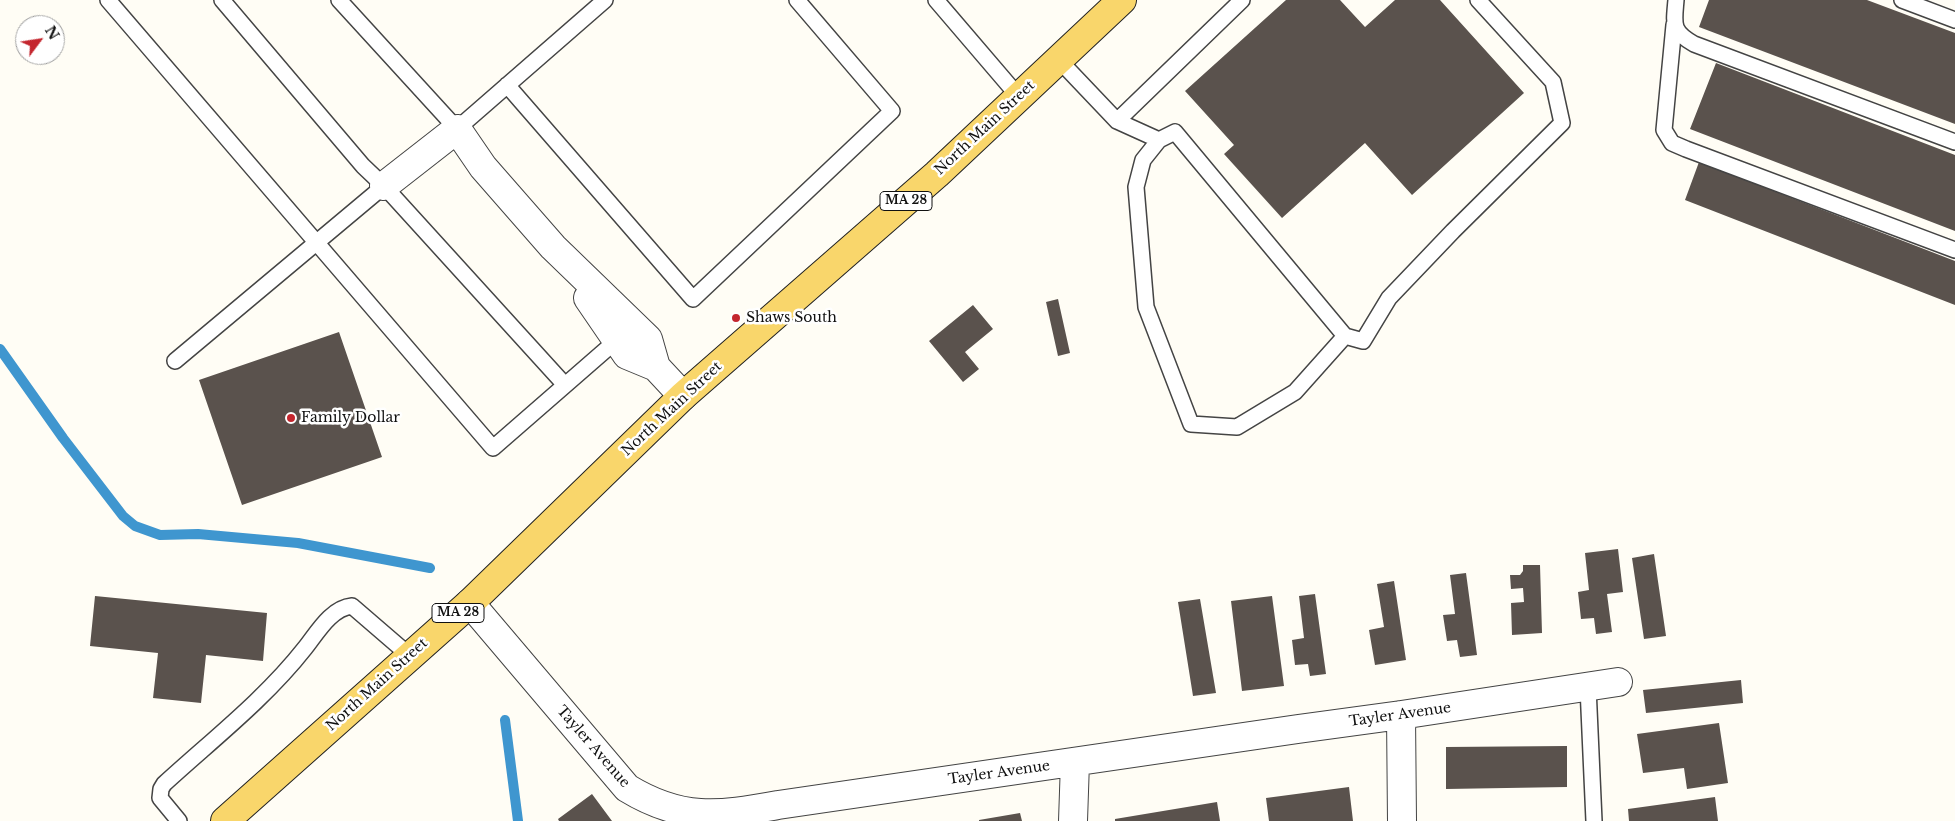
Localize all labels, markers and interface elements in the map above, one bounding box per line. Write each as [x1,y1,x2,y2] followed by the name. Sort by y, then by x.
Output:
[15,15,65,65] north arrow
[41,23,63,43] text: N
[932,77,1038,179] street label: North Main Street
[880,192,932,210] road number: MA 28
[746,310,837,326] place label: Shaws South
[730,312,742,324] marker: Shaws South
[619,358,725,460] street label: North Main Street
[301,410,400,426] place label: Family Dollar
[285,412,297,424] marker: Family Dollar
[432,604,484,622] road number: MA 28
[323,635,431,735] street label: North Main Street
[1348,700,1452,730] street label: Tayler Avenue
[553,703,633,791] street label: Tayler Avenue
[947,758,1051,788] street label: Tayler Avenue

